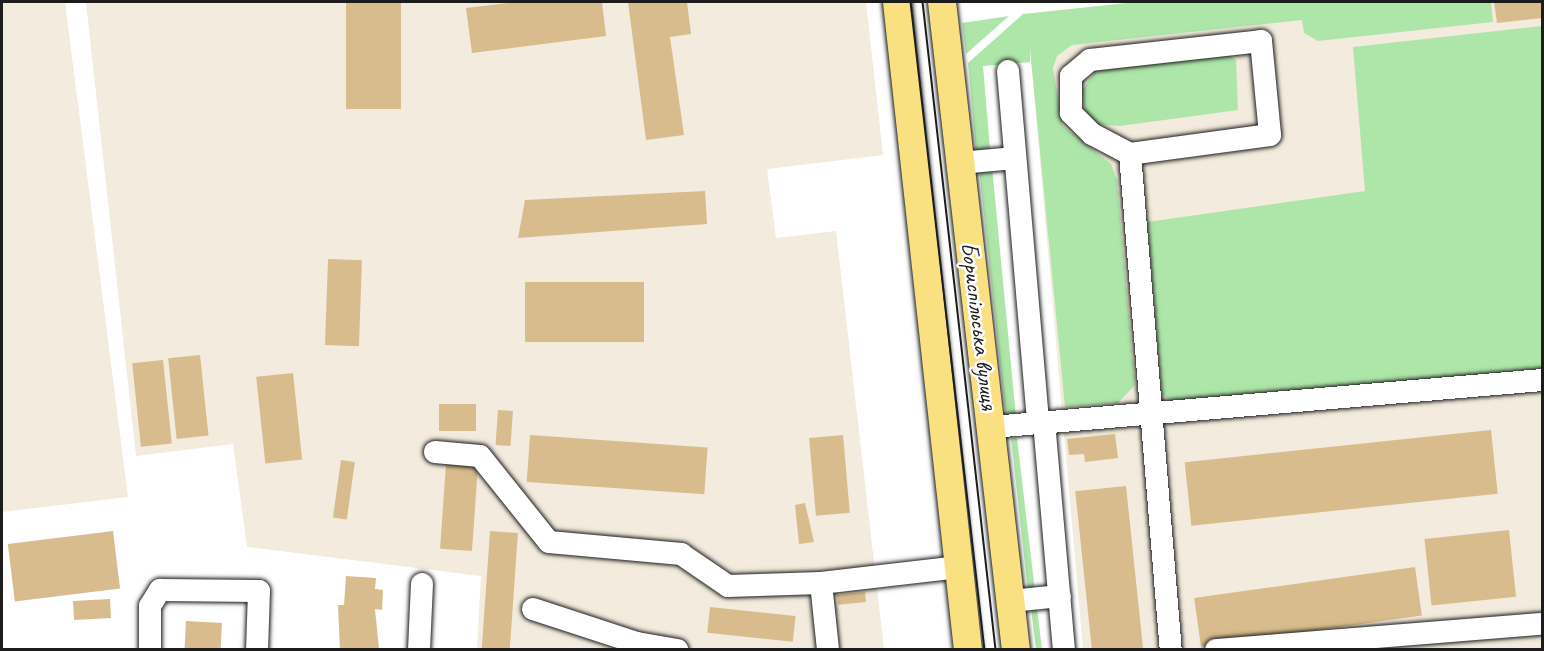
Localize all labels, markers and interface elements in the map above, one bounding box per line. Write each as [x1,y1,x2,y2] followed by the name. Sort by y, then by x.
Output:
[954,240,1004,412] street label: Бориспільська вулиця

